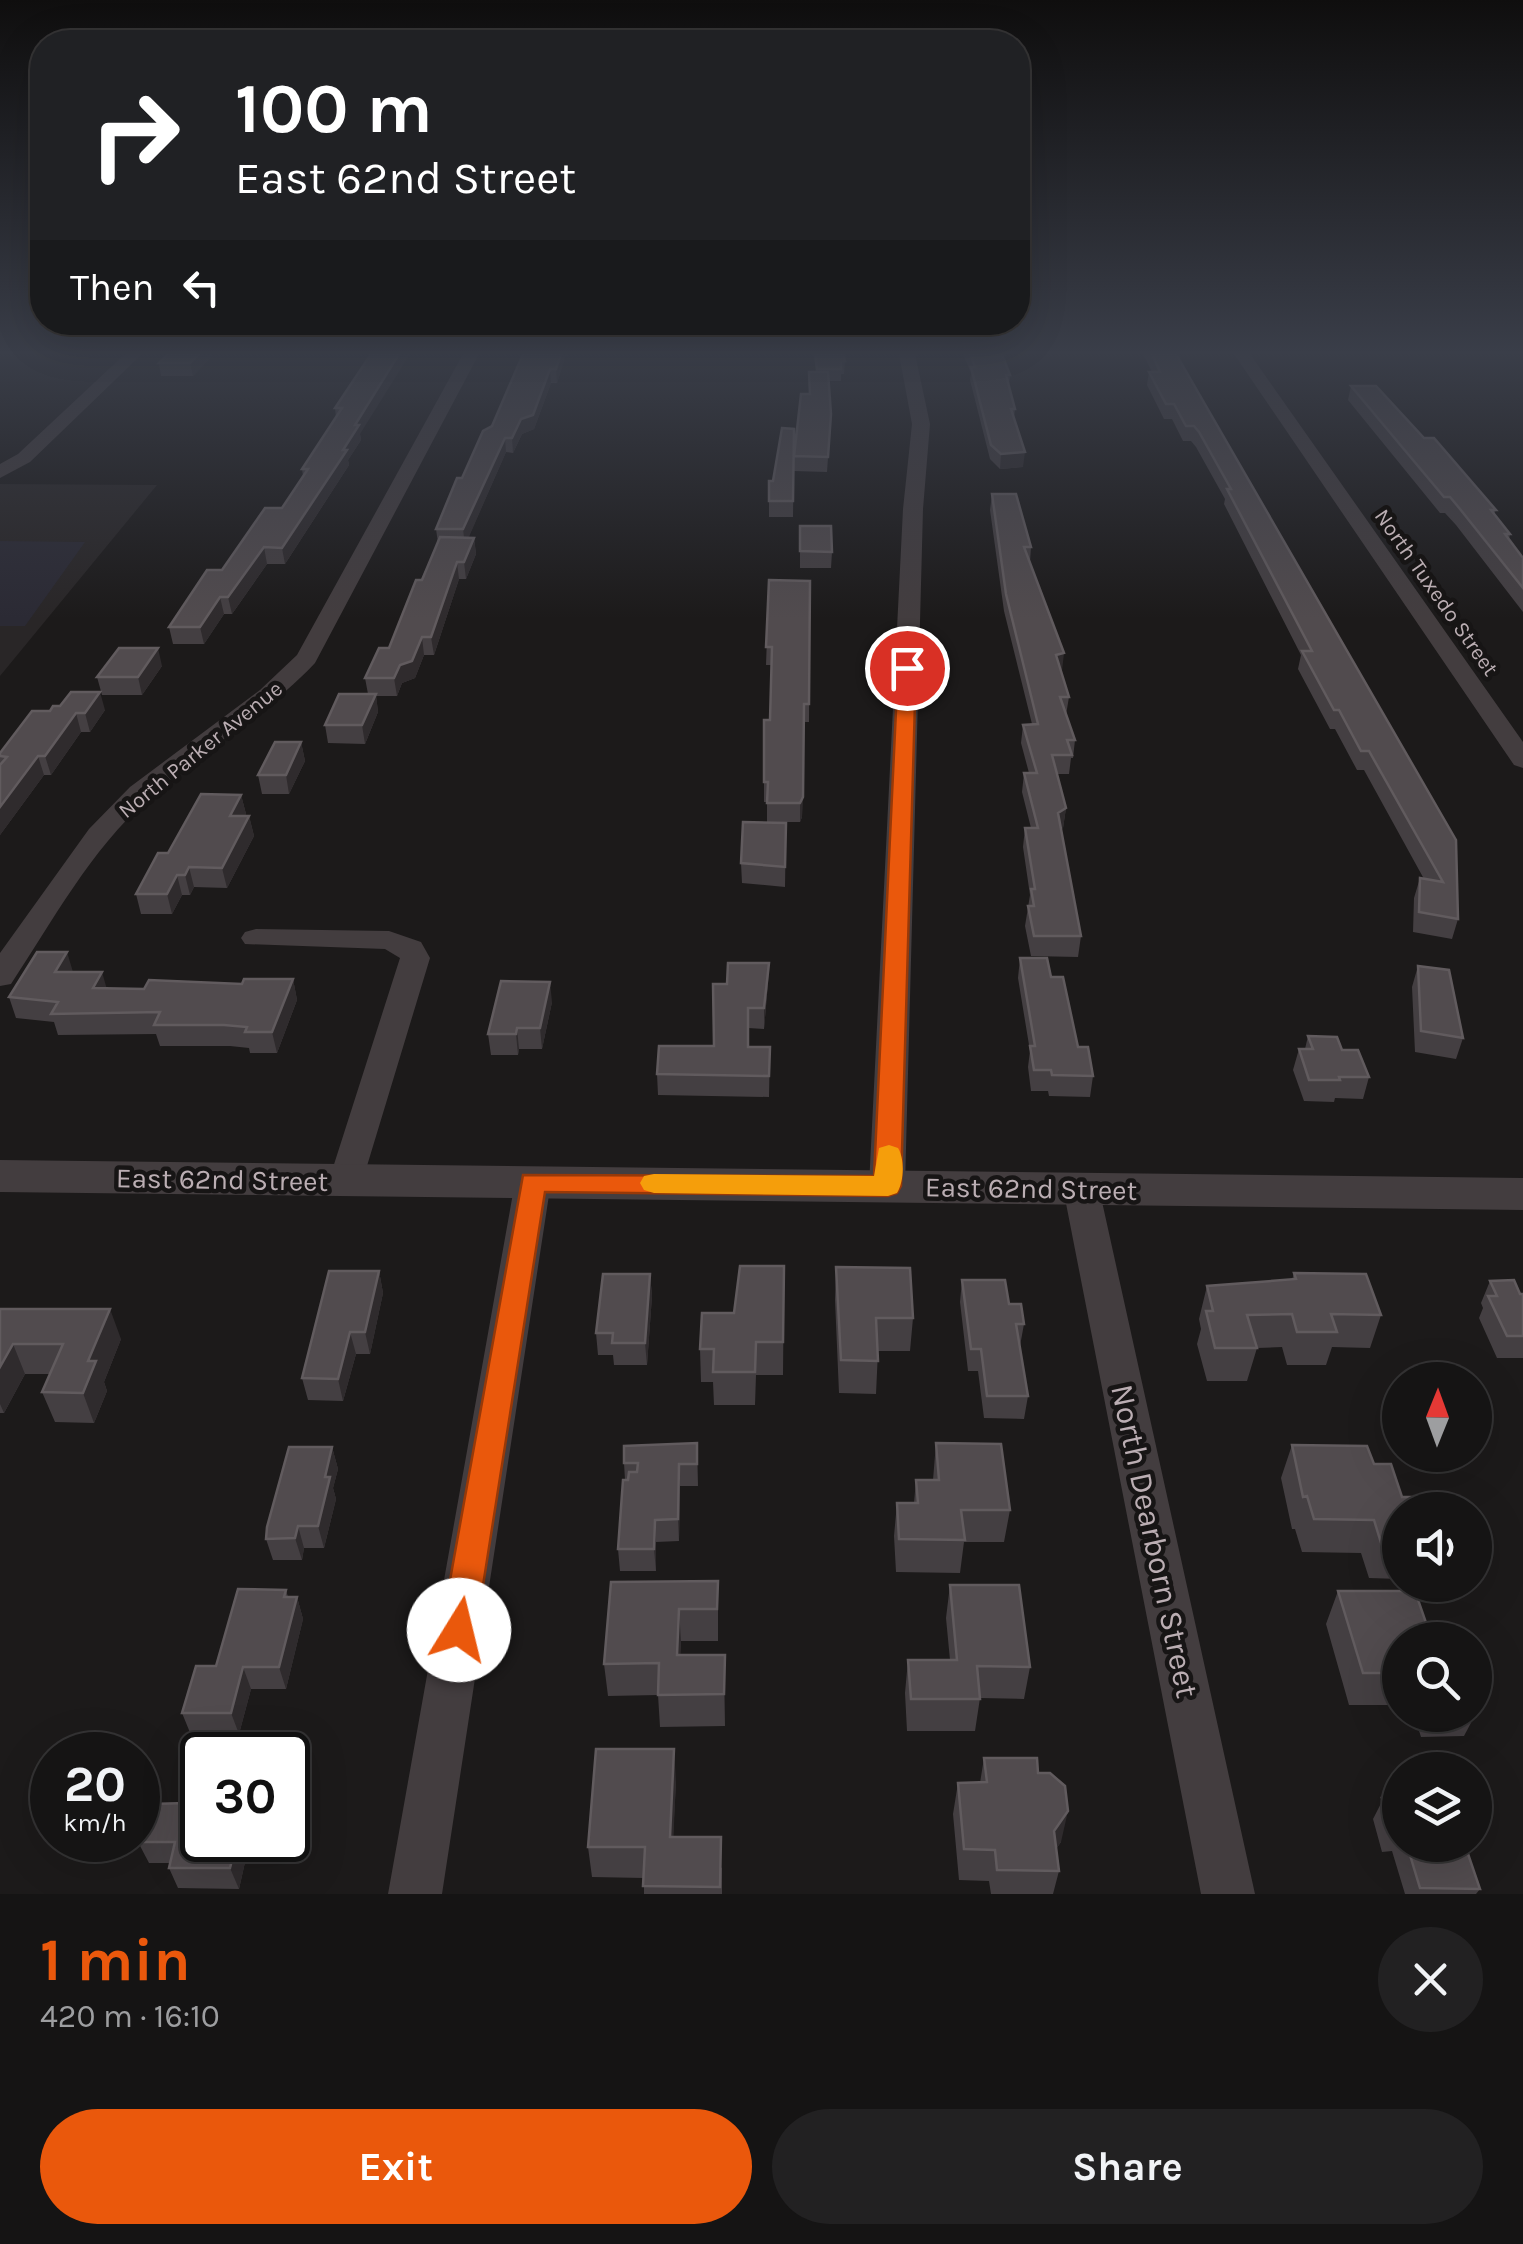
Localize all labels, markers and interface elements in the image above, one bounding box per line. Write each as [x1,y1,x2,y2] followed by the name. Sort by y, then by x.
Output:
[235,68,433,150] text: 100 m
[70,70,200,200] icon: right
[235,152,576,204] text: East 62nd Street
[174,260,229,315] icon: left
[70,265,154,310] text: Then
[1369,504,1504,681] street label: North Tuxedo Street
[865,626,950,711] pin
[880,641,935,696] icon: arrive
[113,676,288,824] street label: North Parker Avenue
[116,1161,328,1198] street label: East 62nd Street
[925,1170,1137,1207] street label: East 62nd Street
[1382,1362,1492,1472] north arrow
[1382,1362,1492,1862] map controls
[1103,1381,1206,1701] street label: North Dearborn Street
[1382,1492,1492,1602] button: sound
[407,1578,511,1682] position arrow
[1382,1622,1492,1732] button: search
[180,1732,310,1862] speed limit sign: 30
[1382,1752,1492,1862] button: layers
[64,1755,126,1814] text: 20
[63,1808,127,1837] text: km/h
[40,1925,191,1995] text: 1 min
[1378,1927,1483,2032] button: close
[40,1998,220,2035] text: 420 m · 16:10
[40,2109,752,2224] button: Exit
[772,2109,1483,2224] button: Share

